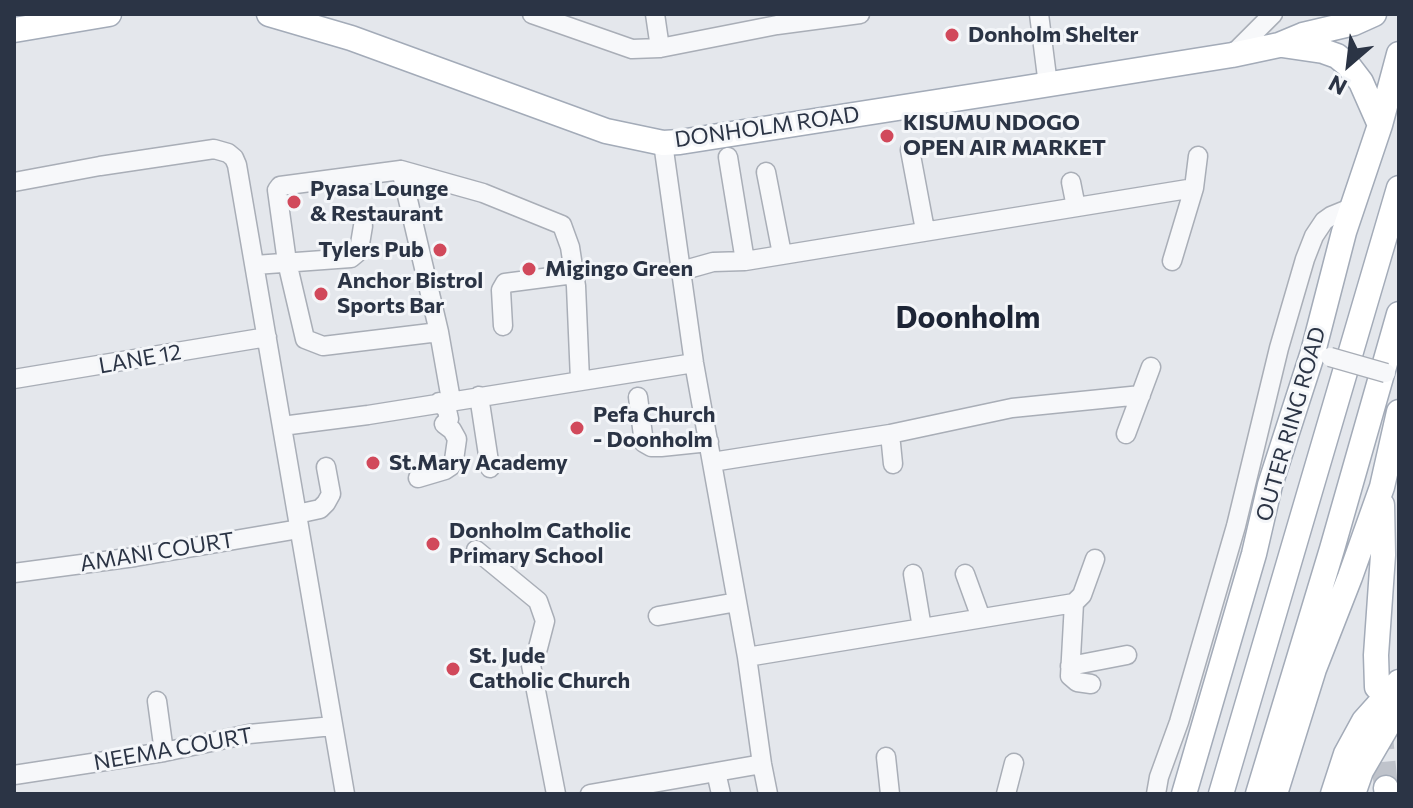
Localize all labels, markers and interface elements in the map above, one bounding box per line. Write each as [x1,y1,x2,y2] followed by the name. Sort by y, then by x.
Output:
[968,22,1139,48] place label: Donholm Shelter
[1309,24,1389,104] north arrow
[943,26,961,44] marker: Donholm Shelter
[1324,70,1351,101] text: N
[673,101,861,153] street label: DONHOLM ROAD
[903,110,1106,162] place label: KISUMU NDOGO OPEN AIR MARKET
[878,127,896,145] marker: KISUMU NDOGO OPEN AIR MARKET
[310,176,448,228] place label: Pyasa Lounge & Restaurant
[285,193,303,211] marker: Pyasa Lounge & Restaurant
[318,237,424,263] place label: Tylers Pub
[431,241,449,259] marker: Tylers Pub
[545,256,693,282] place label: Migingo Green
[520,260,538,278] marker: Migingo Green
[337,268,483,320] place label: Anchor Bistrol Sports Bar
[312,285,330,303] marker: Anchor Bistrol Sports Bar
[896,300,1040,336] district label: Doonholm
[1251,324,1331,524] street label: OUTER RING ROAD
[97,339,183,379] street label: LANE 12
[593,402,716,454] place label: Pefa Church - Doonholm
[568,419,586,437] marker: Pefa Church - Doonholm
[389,450,568,476] place label: St.Mary Academy
[364,454,382,472] marker: St.Mary Academy
[449,518,631,570] place label: Donholm Catholic Primary School
[78,527,236,577] street label: AMANI COURT
[424,535,442,553] marker: Donholm Catholic Primary School
[469,643,630,694] place label: St. Jude Catholic Church
[444,660,462,678] marker: St. Jude Catholic Church
[92,722,254,776] street label: NEEMA COURT

